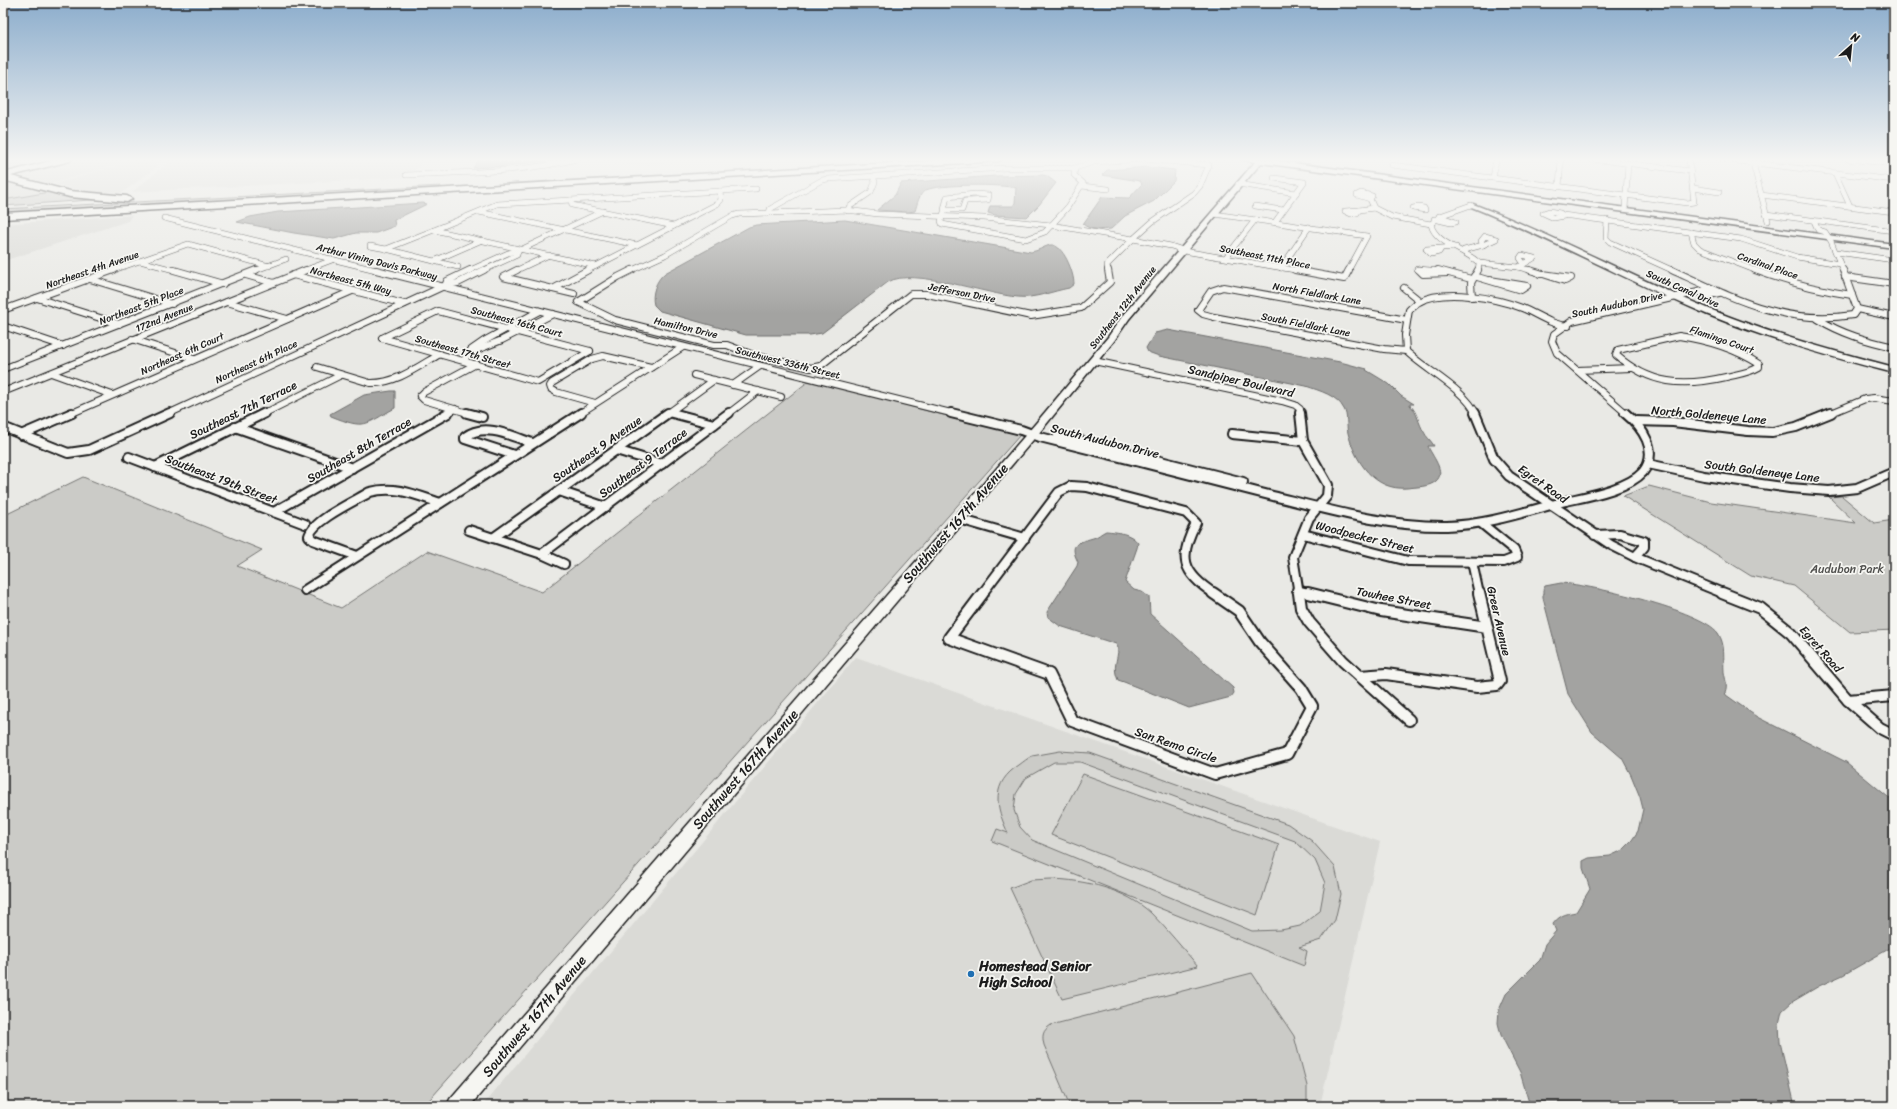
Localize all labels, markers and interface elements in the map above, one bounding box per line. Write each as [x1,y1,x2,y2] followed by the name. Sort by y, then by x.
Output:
[1831,26,1871,66] north arrow
[1847,27,1863,48] text: N
[313,238,440,286] street label: Arthur Vining Davis Parkway
[1218,239,1312,275] street label: Southeast 11th Place
[43,246,142,294] street label: Northeast 4th Avenue
[1735,247,1801,285] street label: Cardinal Place
[308,261,394,301] street label: Northeast 5th Way
[1084,262,1161,353] street label: Southeast 12th Avenue
[1643,265,1722,313] street label: South Canal Drive
[926,277,997,308] street label: Jefferson Drive
[1271,277,1363,311] street label: North Fieldlark Lane
[96,281,186,330] street label: Northeast 5th Place
[1570,287,1664,323] street label: South Audubon Drive
[133,298,196,338] street label: 172nd Avenue
[469,301,565,343] street label: Southeast 16th Court
[1260,308,1352,342] street label: South Fieldlark Lane
[652,312,719,344] street label: Hamilton Drive
[1687,321,1757,360] street label: Flamingo Court
[138,327,228,380] street label: Northeast 6th Court
[413,330,513,374] street label: Southeast 17th Street
[212,335,301,389] street label: Northeast 6th Place
[733,341,843,385] street label: Southwest 336th Street
[1186,358,1297,404] street label: Sandpiper Boulevard
[185,374,301,446] street label: Southeast 7th Terrace
[1651,399,1767,431] street label: North Goldeneye Lane
[547,410,647,488] street label: Southeast 9 Avenue
[302,411,416,489] street label: Southeast 8th Terrace
[1048,417,1162,465] street label: South Audubon Drive
[594,422,692,504] street label: Southeast 9 Terrace
[162,447,281,511] street label: Southeast 19th Street
[1703,453,1821,489] street label: South Goldeneye Lane
[896,457,1015,589] street label: Southwest 167th Avenue
[1513,458,1574,510] street label: Egret Road
[1313,514,1417,560] street label: Woodpecker Street
[1809,558,1884,580] park label: Audubon Park
[1354,580,1434,616] street label: Towhee Street
[1480,584,1518,658] street label: Greer Avenue
[1794,620,1849,679] street label: Egret Road
[686,703,805,835] street label: Southwest 167th Avenue
[1132,721,1220,769] street label: San Remo Circle
[476,950,593,1083] street label: Southwest 167th Avenue
[978,954,1092,995] place label: Homestead Senior High School
[966,969,976,979] marker: Homestead Senior High School

